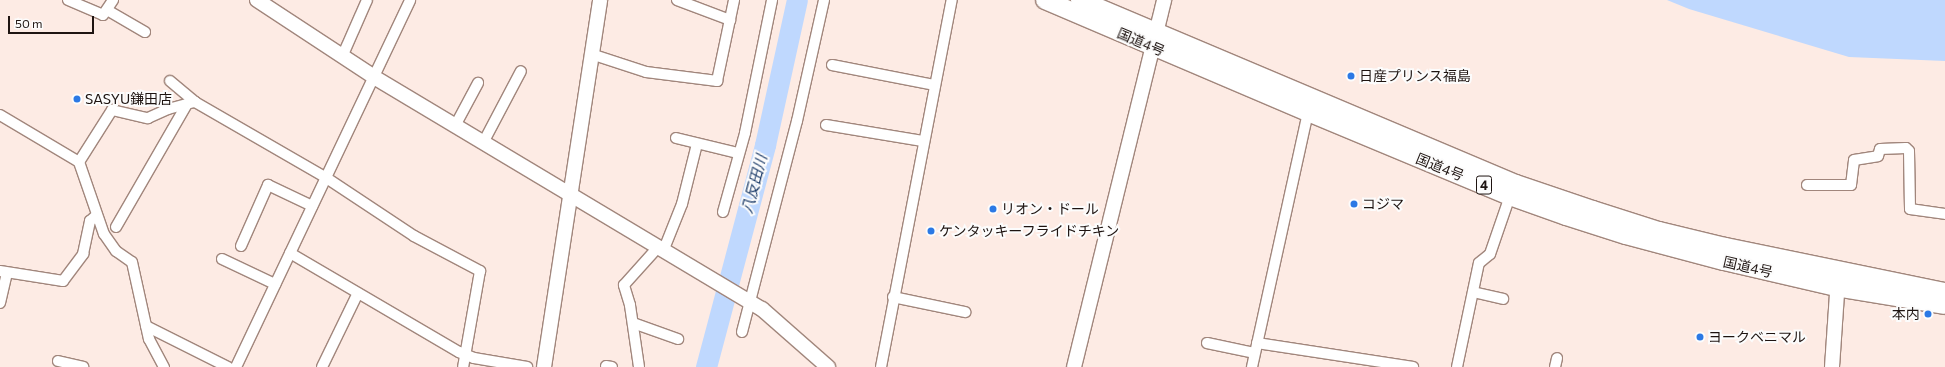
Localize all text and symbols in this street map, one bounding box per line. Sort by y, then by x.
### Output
scale bar [10,8,96,34]
text: 50 m [15,16,43,30]
street label: 国道4号 [1115,24,1167,60]
place label: 日産プリンス福島 [1359,68,1471,84]
marker: 日産プリンス福島 [1346,71,1356,81]
place label: SASYU鎌田店 [85,91,172,107]
marker: SASYU鎌田店 [72,94,82,104]
street label: 国道4号 [1413,150,1467,184]
water label: 八反田川 [738,153,770,215]
road number: 4 [1476,174,1492,196]
place label: コジマ [1362,196,1404,212]
marker: コジマ [1349,199,1359,209]
place label: リオン・ドール [1001,201,1099,217]
marker: リオン・ドール [988,204,998,214]
place label: ケンタッキーフライドチキン [939,223,1121,239]
marker: ケンタッキーフライドチキン [926,226,936,236]
street label: 国道4号 [1722,253,1774,281]
place label: 本内 [1892,306,1920,322]
marker: 本内 [1923,309,1933,319]
place label: ヨークベニマル [1708,329,1806,345]
marker: ヨークベニマル [1695,332,1705,342]

